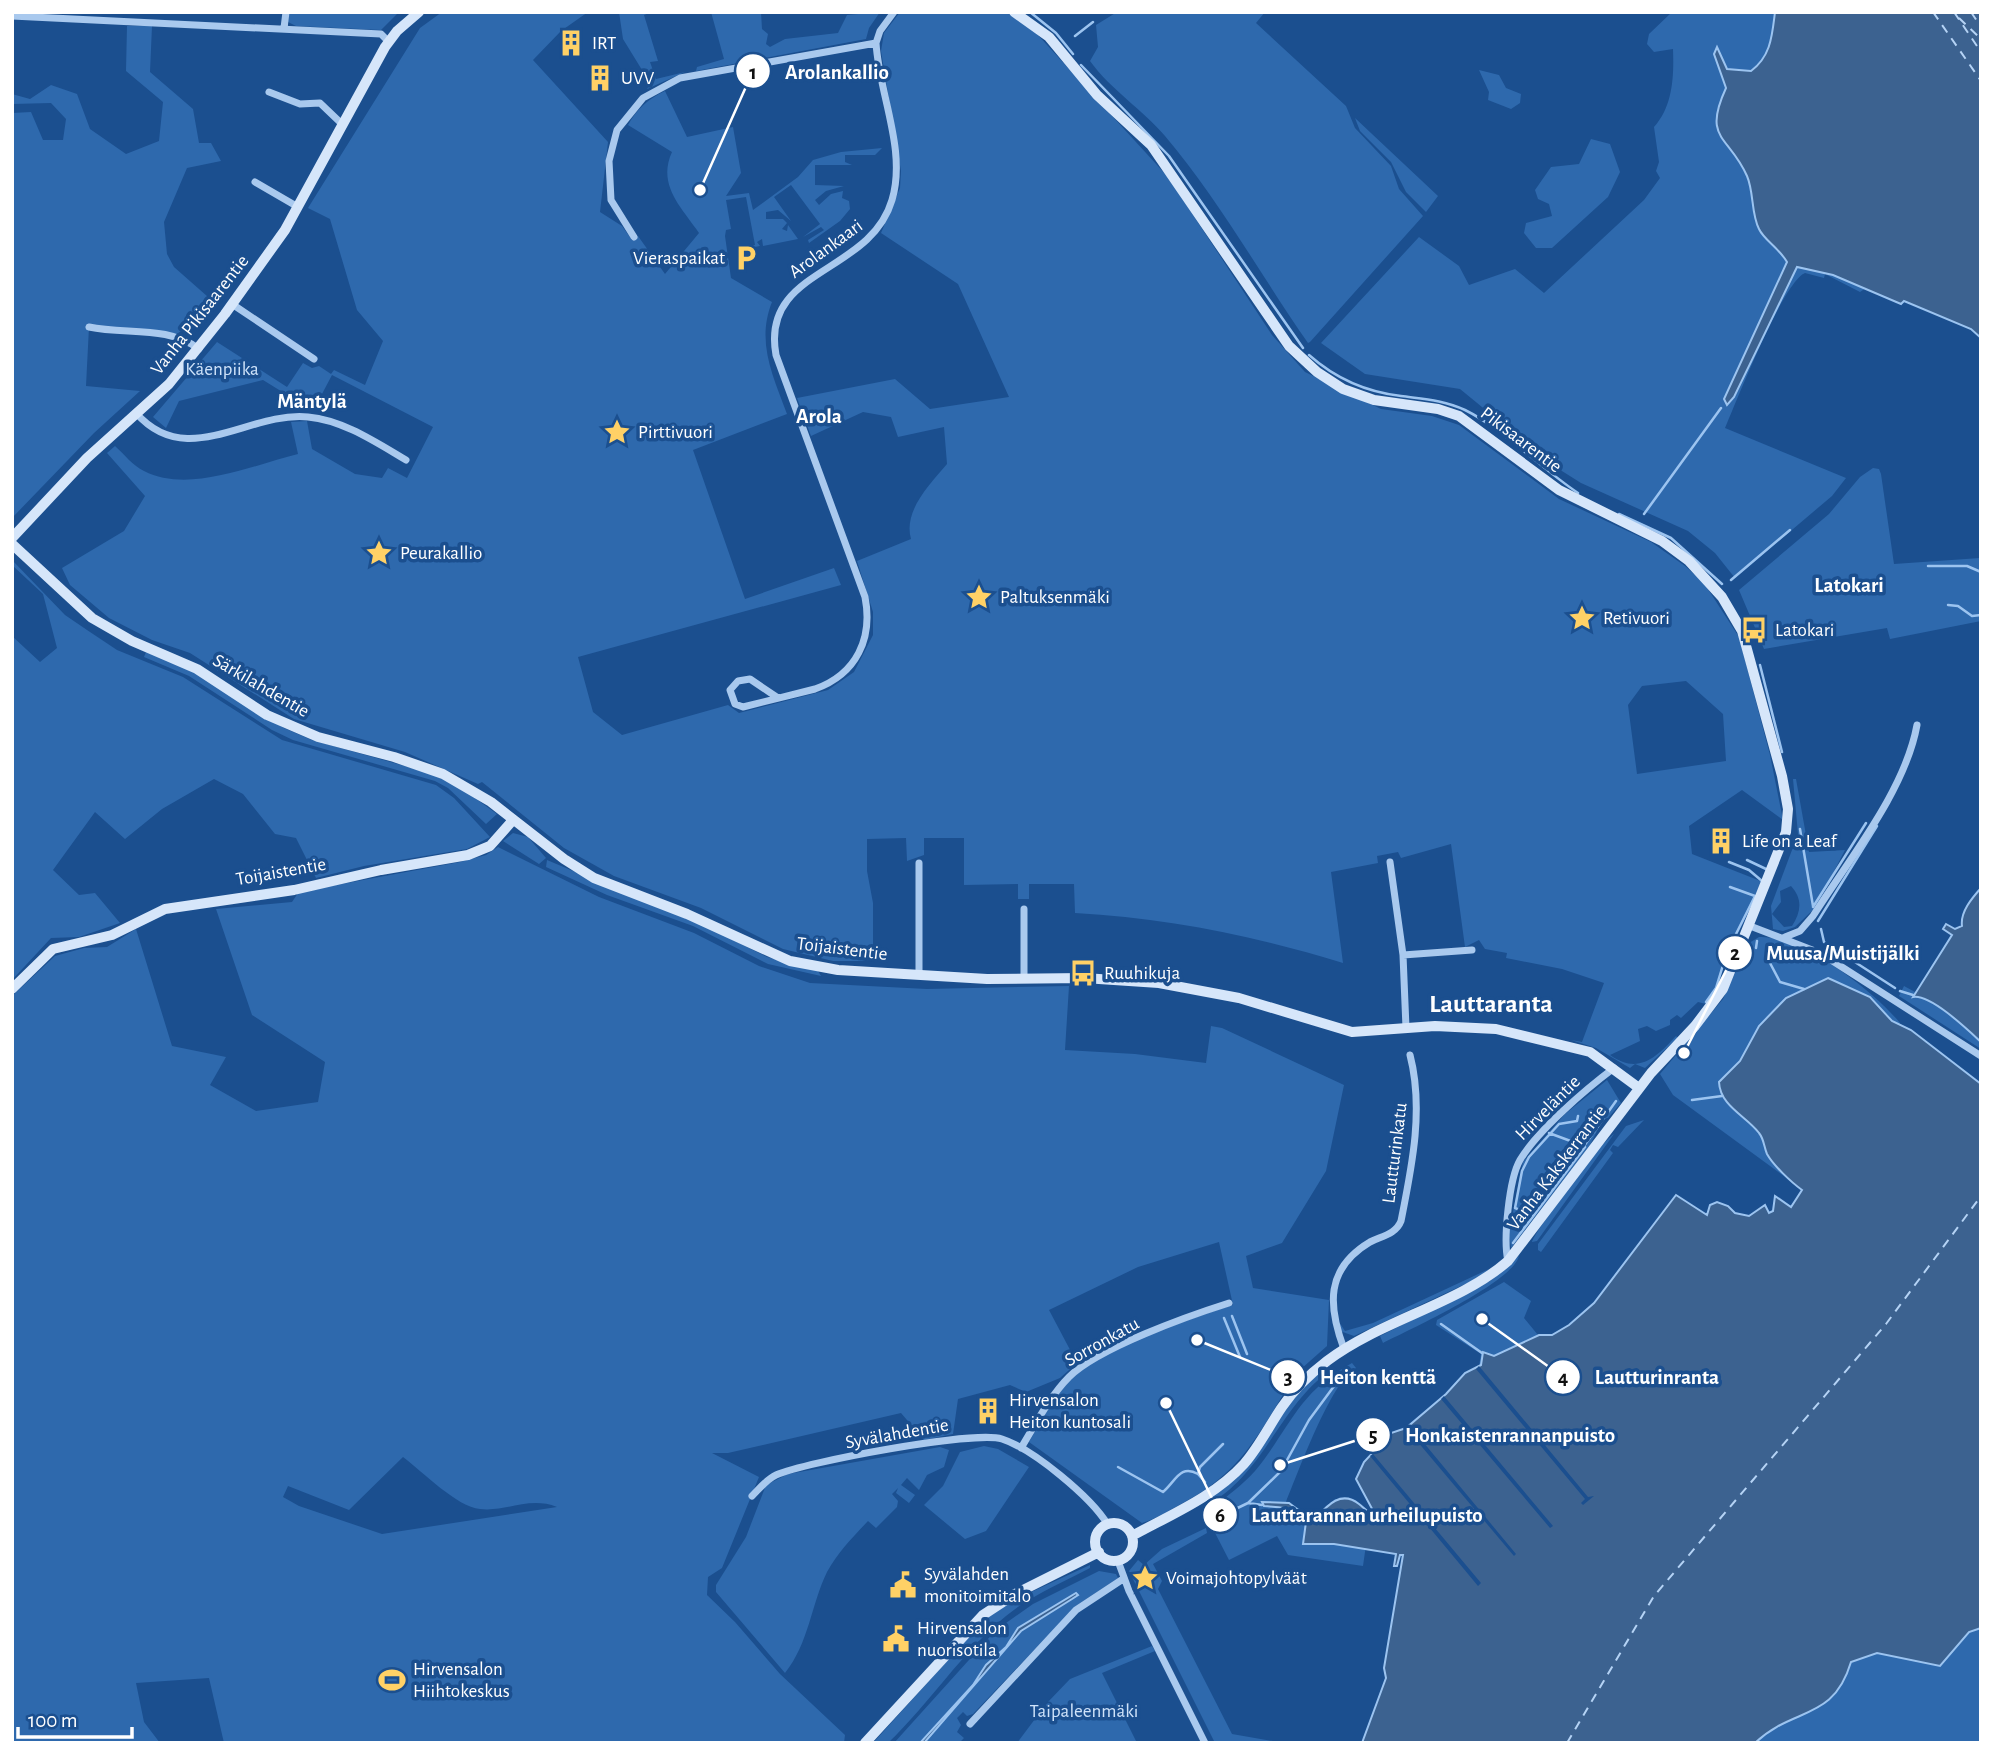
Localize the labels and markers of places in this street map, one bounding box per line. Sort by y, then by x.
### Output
building icon: IRT [556,28,586,58]
place label: IRT [592,34,616,53]
callout: Arolankallio [736,50,903,92]
building icon: UVV [585,63,615,93]
place label: UVV [621,69,655,88]
parking icon: Vieraspaikat [731,243,761,273]
place label: Vieraspaikat [633,249,725,268]
place icon: Pirttivuori [602,417,632,447]
place label: Pirttivuori [638,423,713,442]
place icon: Peurakallio [364,538,394,568]
place label: Peurakallio [400,544,482,563]
place icon: Paltuksenmäki [964,582,994,612]
place label: Paltuksenmäki [1000,588,1110,607]
place icon: Retivuori [1567,603,1597,633]
place label: Retivuori [1603,609,1670,628]
bus stop icon: Latokari [1739,615,1769,645]
place label: Latokari [1775,621,1834,640]
building icon: Life on a Leaf [1706,826,1736,856]
place label: Life on a Leaf [1742,832,1838,851]
callout: Muusa/Muistijälki [1717,932,1934,974]
bus stop icon: Ruuhikuja [1068,958,1098,988]
place label: Ruuhikuja [1104,964,1180,983]
callout: Heiton kenttä [1271,1356,1450,1398]
callout: Lautturinranta [1545,1356,1733,1398]
place label: Hirvensalon Heiton kuntosali [1009,1391,1131,1432]
building icon: Hirvensalon Heiton kuntosali [973,1396,1003,1426]
callout: Honkaistenrannanpuisto [1356,1414,1629,1456]
callout: Lauttarannan urheilupuisto [1202,1494,1497,1536]
place icon: Voimajohtopylväät [1130,1563,1160,1593]
place label: Syvälahden monitoimitalo [924,1565,1031,1606]
place label: Voimajohtopylväät [1166,1569,1307,1588]
public building icon: Syvälahden monitoimitalo [888,1570,918,1600]
place label: Hirvensalon nuorisotila [917,1619,1007,1660]
public building icon: Hirvensalon nuorisotila [881,1624,911,1654]
place label: Hirvensalon Hiihtokeskus [413,1660,510,1701]
sports icon: Hirvensalon Hiihtokeskus [377,1665,407,1695]

